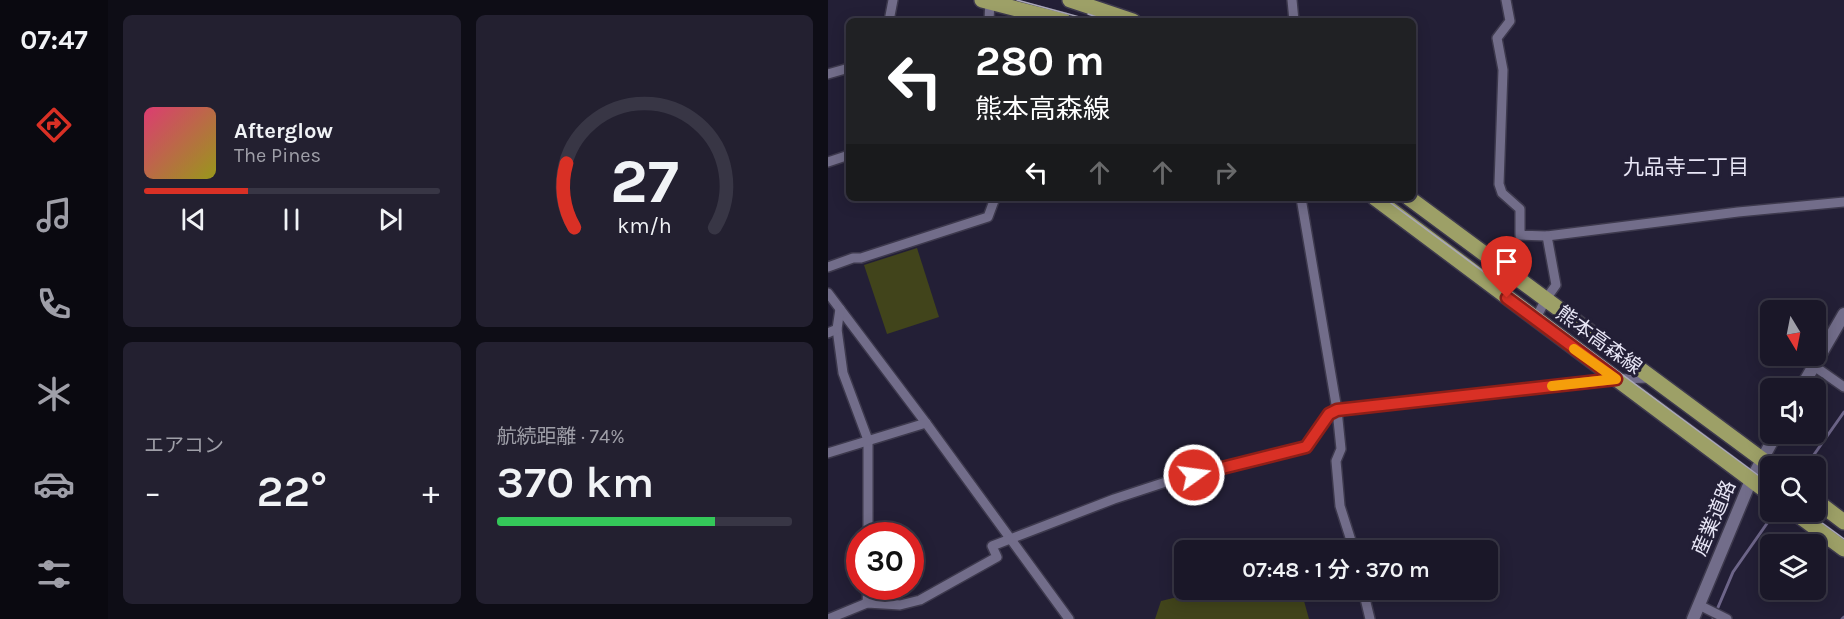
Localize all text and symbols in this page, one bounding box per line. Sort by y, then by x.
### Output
text: 07:47 [20,24,88,56]
text: 280 m [975,36,1105,86]
icon: left [876,42,954,120]
text: 熊本高森線 [975,93,1110,125]
icon: directions [33,104,75,146]
text: Afterglow [234,118,333,144]
text: The Pines [234,144,321,167]
text: 27 [610,145,679,218]
district label: 九品寺二丁目 [1623,155,1749,179]
icon: left [1020,156,1053,189]
icon: ahead [1083,156,1116,189]
icon: ahead [1146,156,1179,189]
icon: right [1209,156,1242,189]
icon: music [33,194,75,236]
icon: previous [177,203,210,236]
icon: pause [275,203,308,236]
icon: next [374,203,407,236]
text: km/h [617,214,671,239]
pin [1481,236,1532,298]
icon: arrive [1490,245,1523,278]
icon: phone [33,283,75,325]
north arrow [1760,300,1826,366]
map controls [1760,300,1826,600]
street label: 熊本高森線 [1552,301,1646,379]
icon: climate [33,373,75,415]
button: sound [1760,378,1826,444]
text: 航続距離 · 74% [497,425,625,448]
text: エアコン [144,434,224,457]
position arrow [1162,443,1226,507]
text: 370 km [497,456,654,508]
button: search [1760,456,1826,522]
icon: car [33,463,75,505]
text: 22° [256,465,327,517]
text: − [144,473,161,511]
text: + [422,473,439,511]
street label: 産業道路 [1688,477,1740,559]
speed limit sign: 30 [846,522,924,600]
button: layers [1760,534,1826,600]
icon: filters [33,553,75,595]
text: 07:48 · 1 分 · 370 m [1242,557,1430,583]

